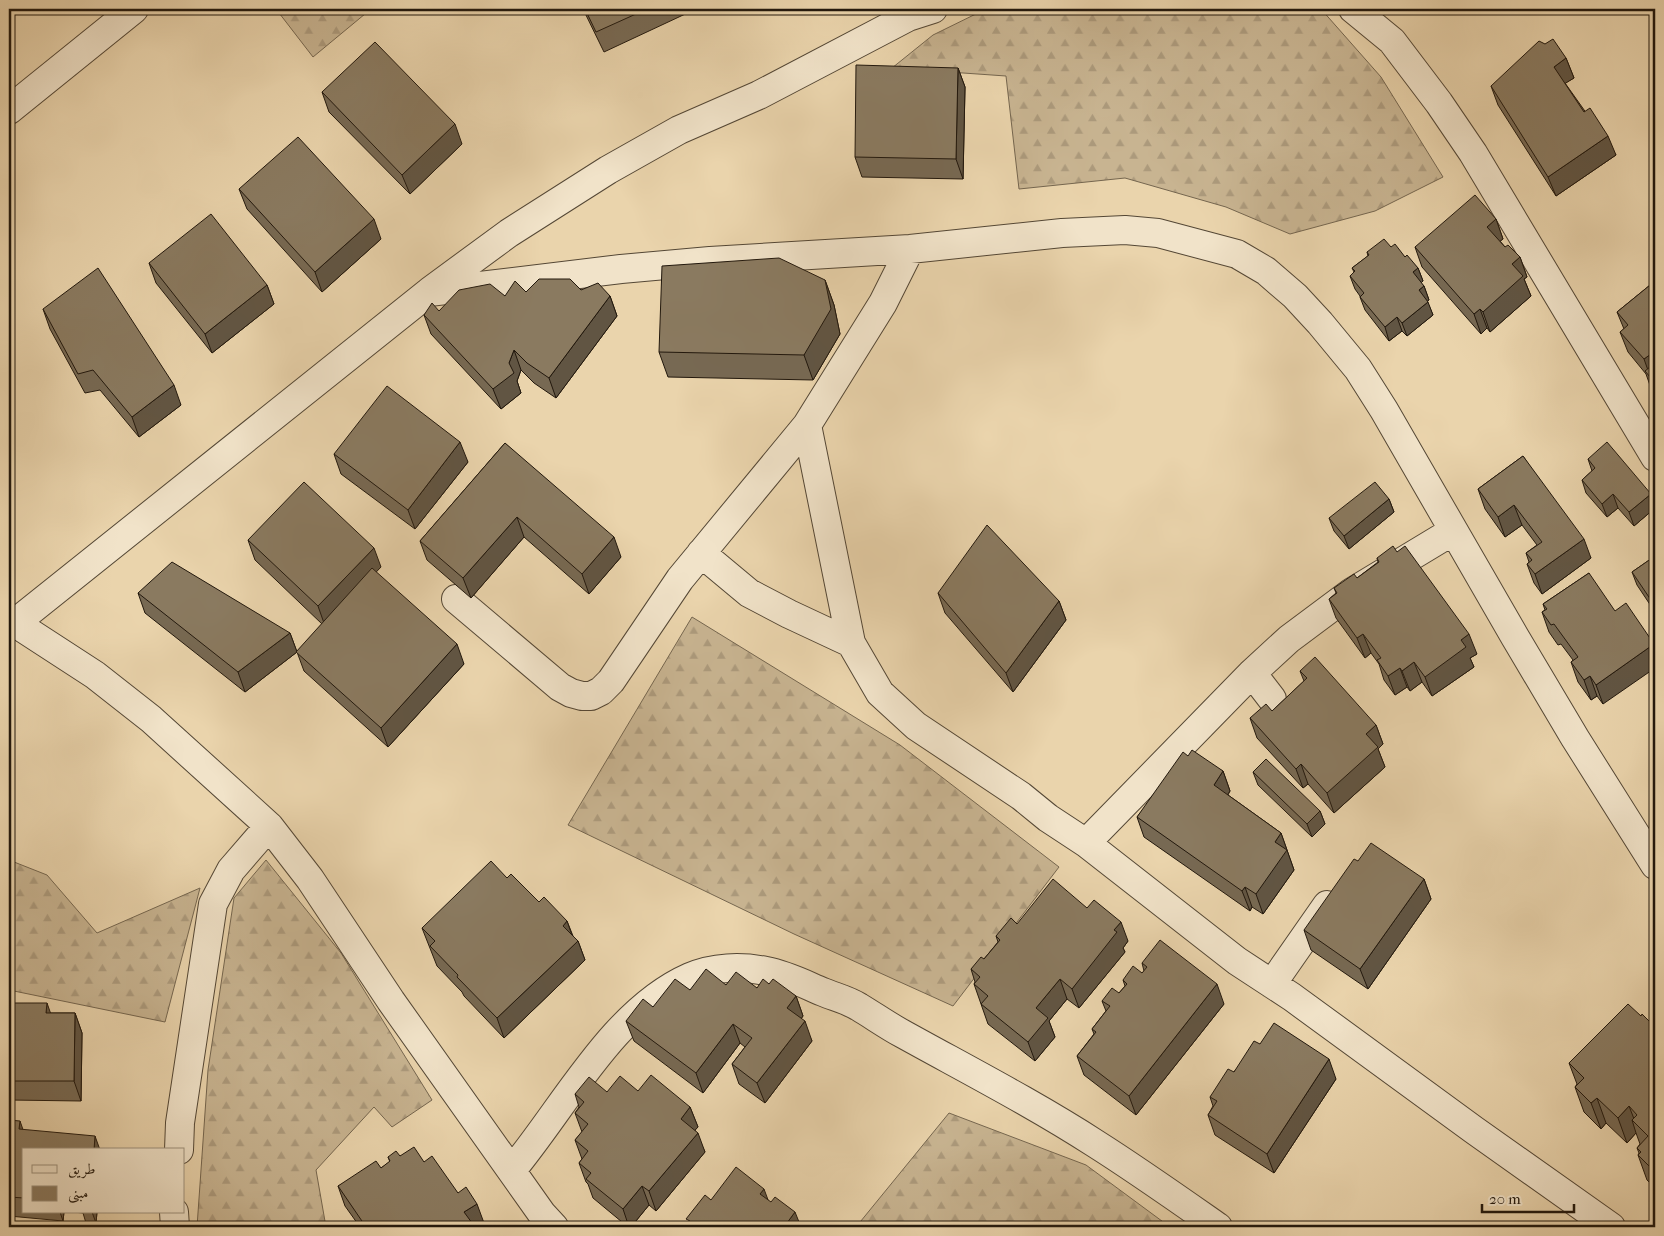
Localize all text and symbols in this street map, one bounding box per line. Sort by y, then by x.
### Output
legend [22,1148,185,1214]
text: طريق [68,1160,95,1179]
scale bar [1482,1181,1574,1213]
text: مبنى [68,1184,88,1204]
text: 20 m [1489,1190,1521,1208]

